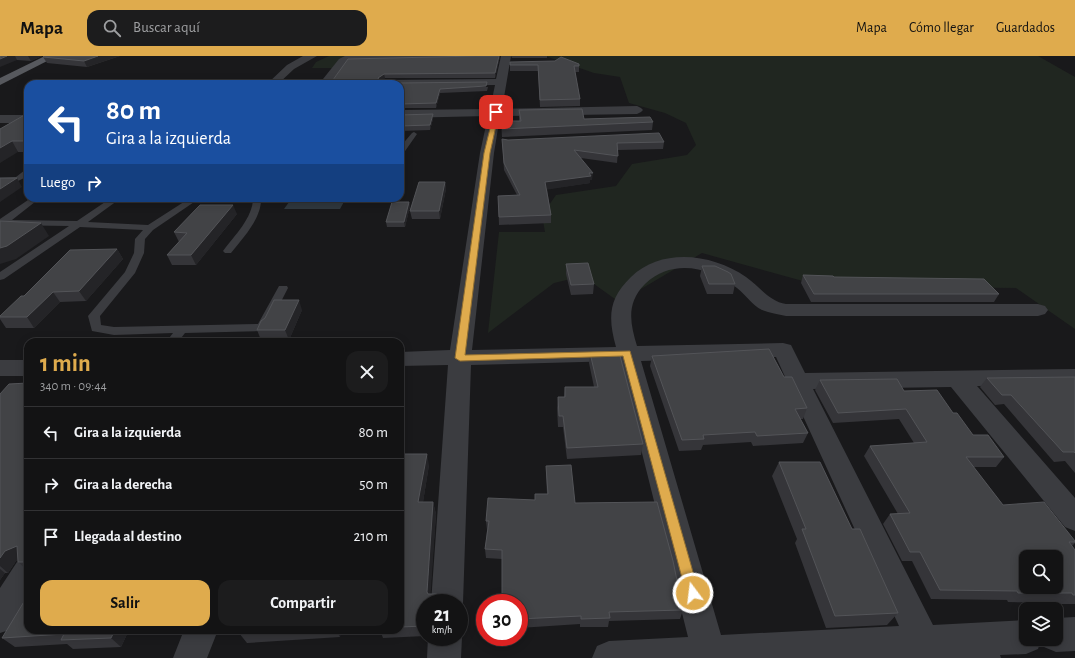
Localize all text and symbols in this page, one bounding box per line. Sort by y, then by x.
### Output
search box [87,10,367,46]
icon: search [101,17,123,39]
text: Mapa [20,19,63,38]
text: Buscar aquí [133,20,200,35]
text: Mapa [856,21,887,35]
text: Cómo llegar [909,21,974,35]
text: Guardados [996,21,1055,35]
pin [479,95,513,129]
icon: left [40,96,92,148]
text: 80 m [106,97,161,125]
icon: arrive [485,101,507,123]
text: Gira a la izquierda [106,130,231,148]
icon: right [83,172,105,194]
text: Luego [40,175,75,190]
button: close [346,351,388,393]
text: 1 min [40,352,91,376]
text: 340 m · 09:44 [40,380,107,393]
icon: left [40,422,62,444]
text: Gira a la izquierda [74,425,181,440]
text: 80 m [358,425,388,440]
icon: right [40,474,62,496]
text: Gira a la derecha [74,477,173,492]
text: 50 m [359,477,388,492]
icon: arrive [40,526,62,548]
text: Llegada al destino [74,529,182,544]
text: 210 m [354,529,388,544]
map controls [1019,550,1063,646]
button: search [1019,550,1063,594]
position arrow [672,572,714,614]
button: Salir [40,580,210,626]
button: Compartir [218,580,388,626]
speed limit sign: 30 [476,594,528,646]
button: layers [1019,602,1063,646]
text: 21 [434,605,450,625]
text: km/h [432,625,452,635]

